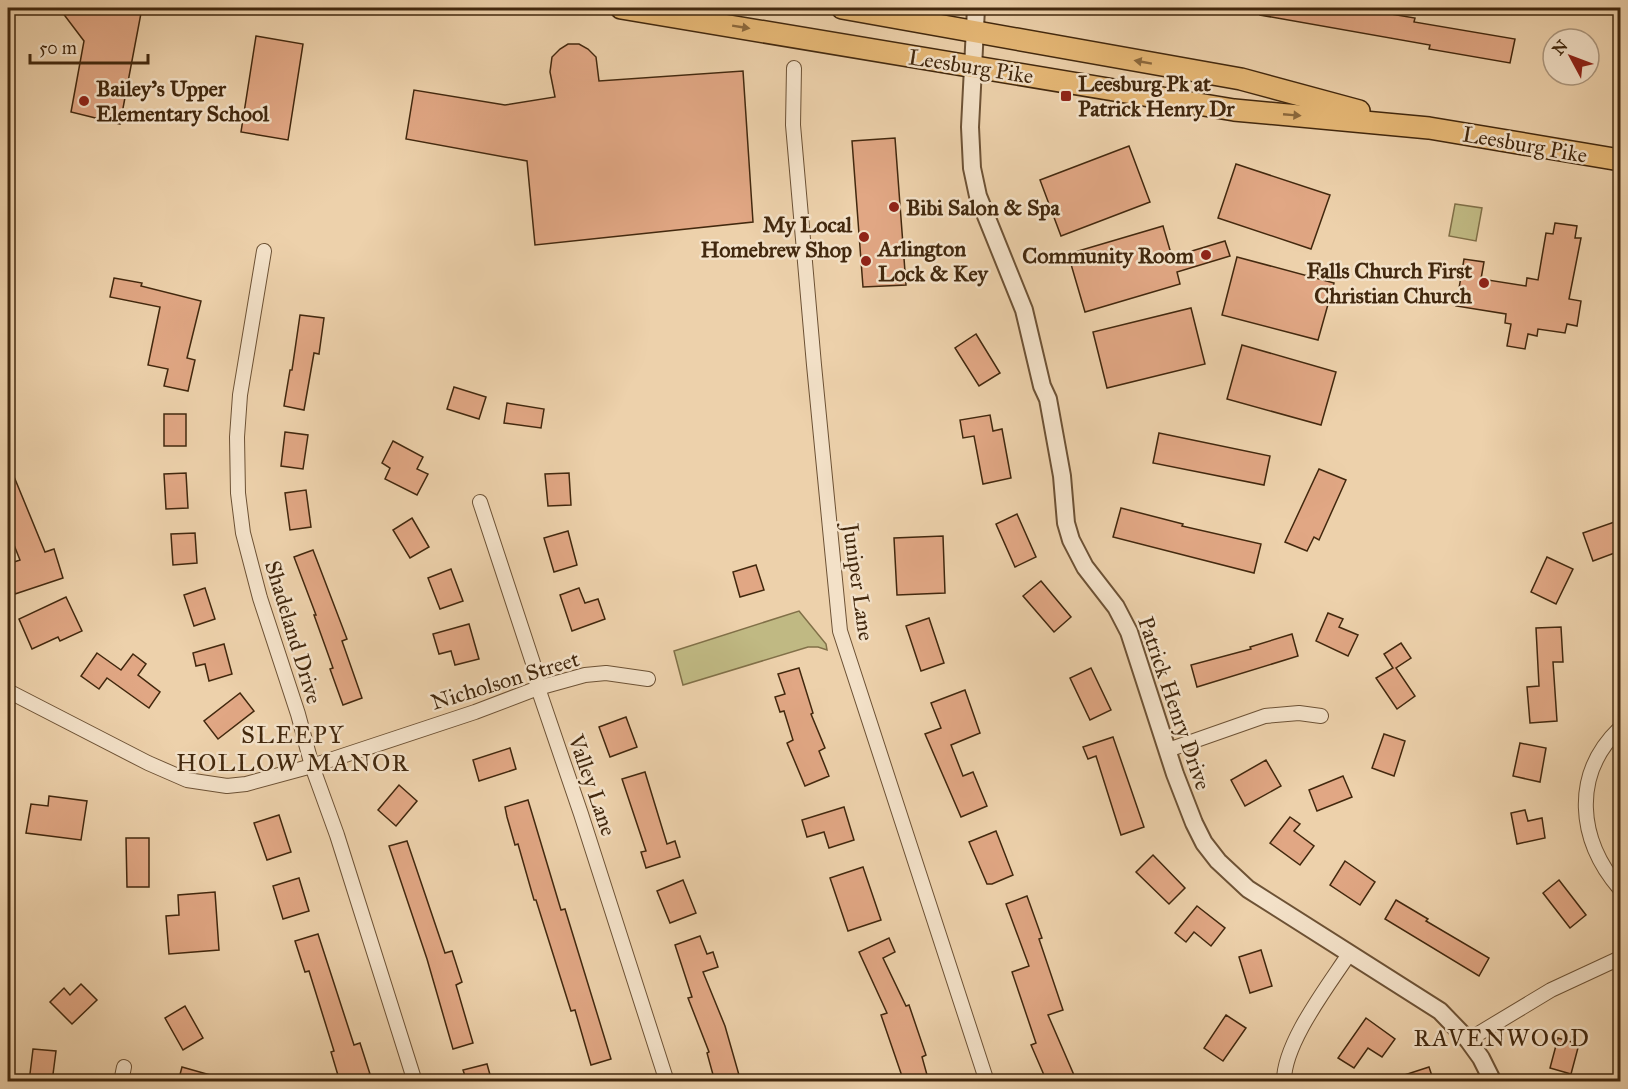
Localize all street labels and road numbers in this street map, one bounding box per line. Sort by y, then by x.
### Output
street label: Leesburg Pike [907,43,1035,90]
street label: Leesburg Pike [1461,120,1589,169]
street label: Juniper Lane [837,520,880,642]
street label: Shadeland Drive [259,557,328,707]
street label: Patrick Henry Drive [1132,613,1217,793]
street label: Nicholson Street [428,645,583,716]
street label: Valley Lane [562,730,622,839]

